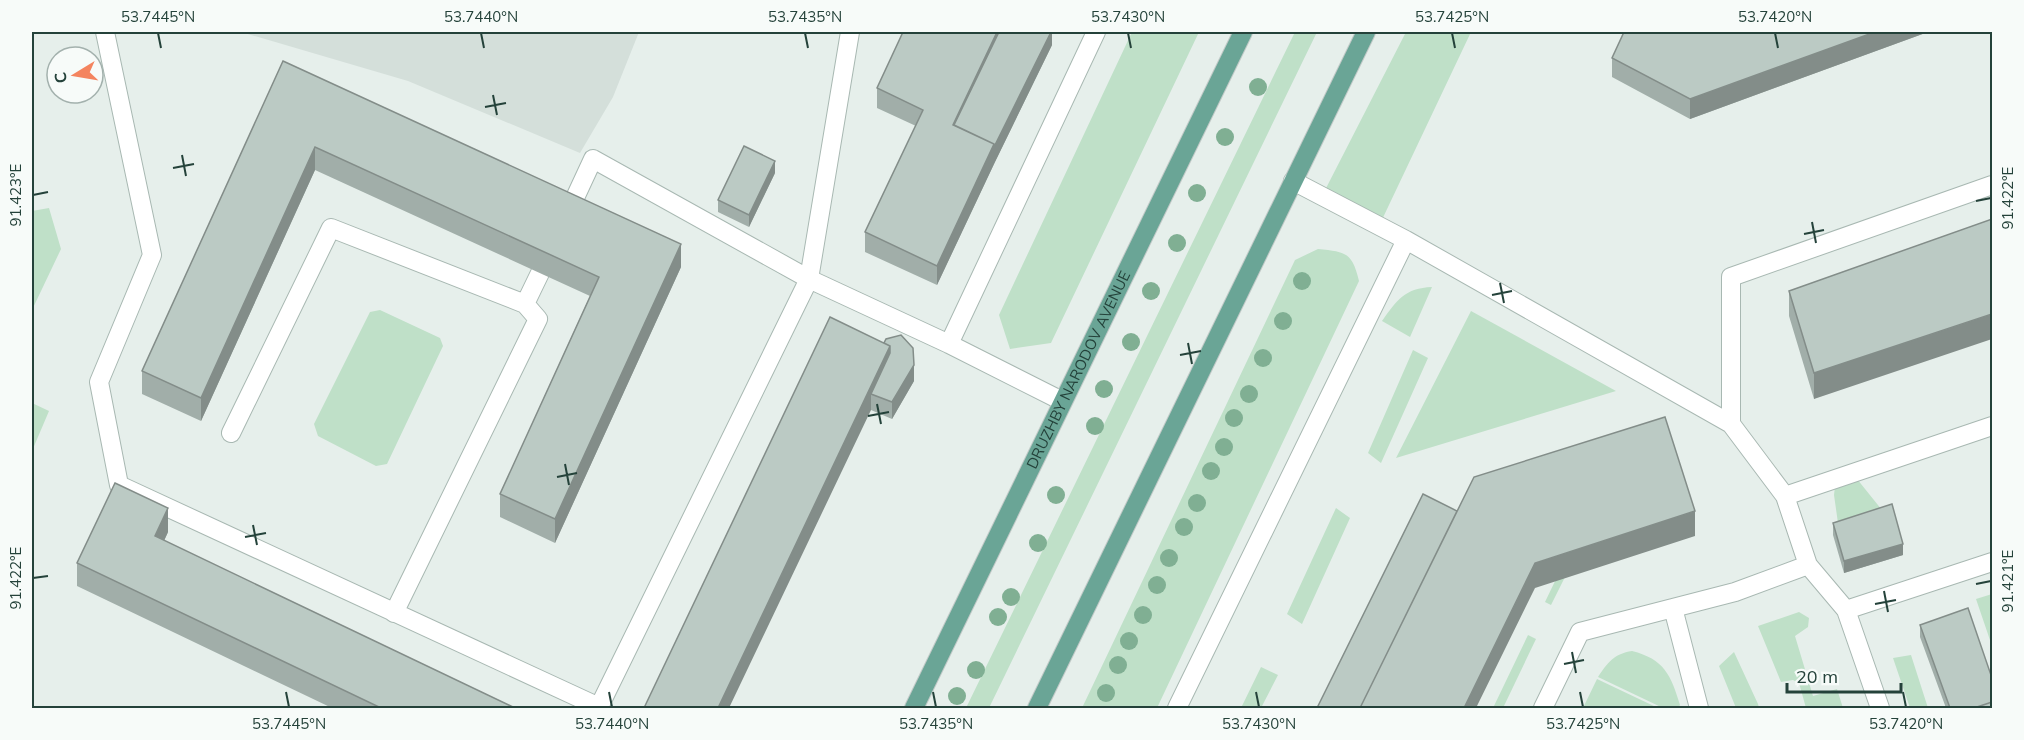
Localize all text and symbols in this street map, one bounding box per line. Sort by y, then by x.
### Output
text: 53.7445°N [121,7,195,26]
text: 53.7440°N [444,7,518,26]
text: 53.7435°N [768,7,842,26]
text: 53.7430°N [1091,7,1165,26]
text: 53.7425°N [1415,7,1489,26]
text: 53.7420°N [1738,7,1812,26]
north arrow [45,45,105,105]
text: С [49,71,71,85]
text: 91.423°E [6,163,25,226]
text: 91.422°E [1998,166,2017,229]
street label: DRUZHBY NARODOV AVENUE [1022,268,1134,472]
text: 91.422°E [6,546,25,609]
text: 91.421°E [1998,549,2017,612]
scale bar [1787,656,1901,694]
text: 20 m [1796,665,1838,688]
text: 53.7445°N [252,714,326,733]
text: 53.7440°N [575,714,649,733]
text: 53.7435°N [899,714,973,733]
text: 53.7430°N [1222,714,1296,733]
text: 53.7425°N [1546,714,1620,733]
text: 53.7420°N [1869,714,1943,733]

